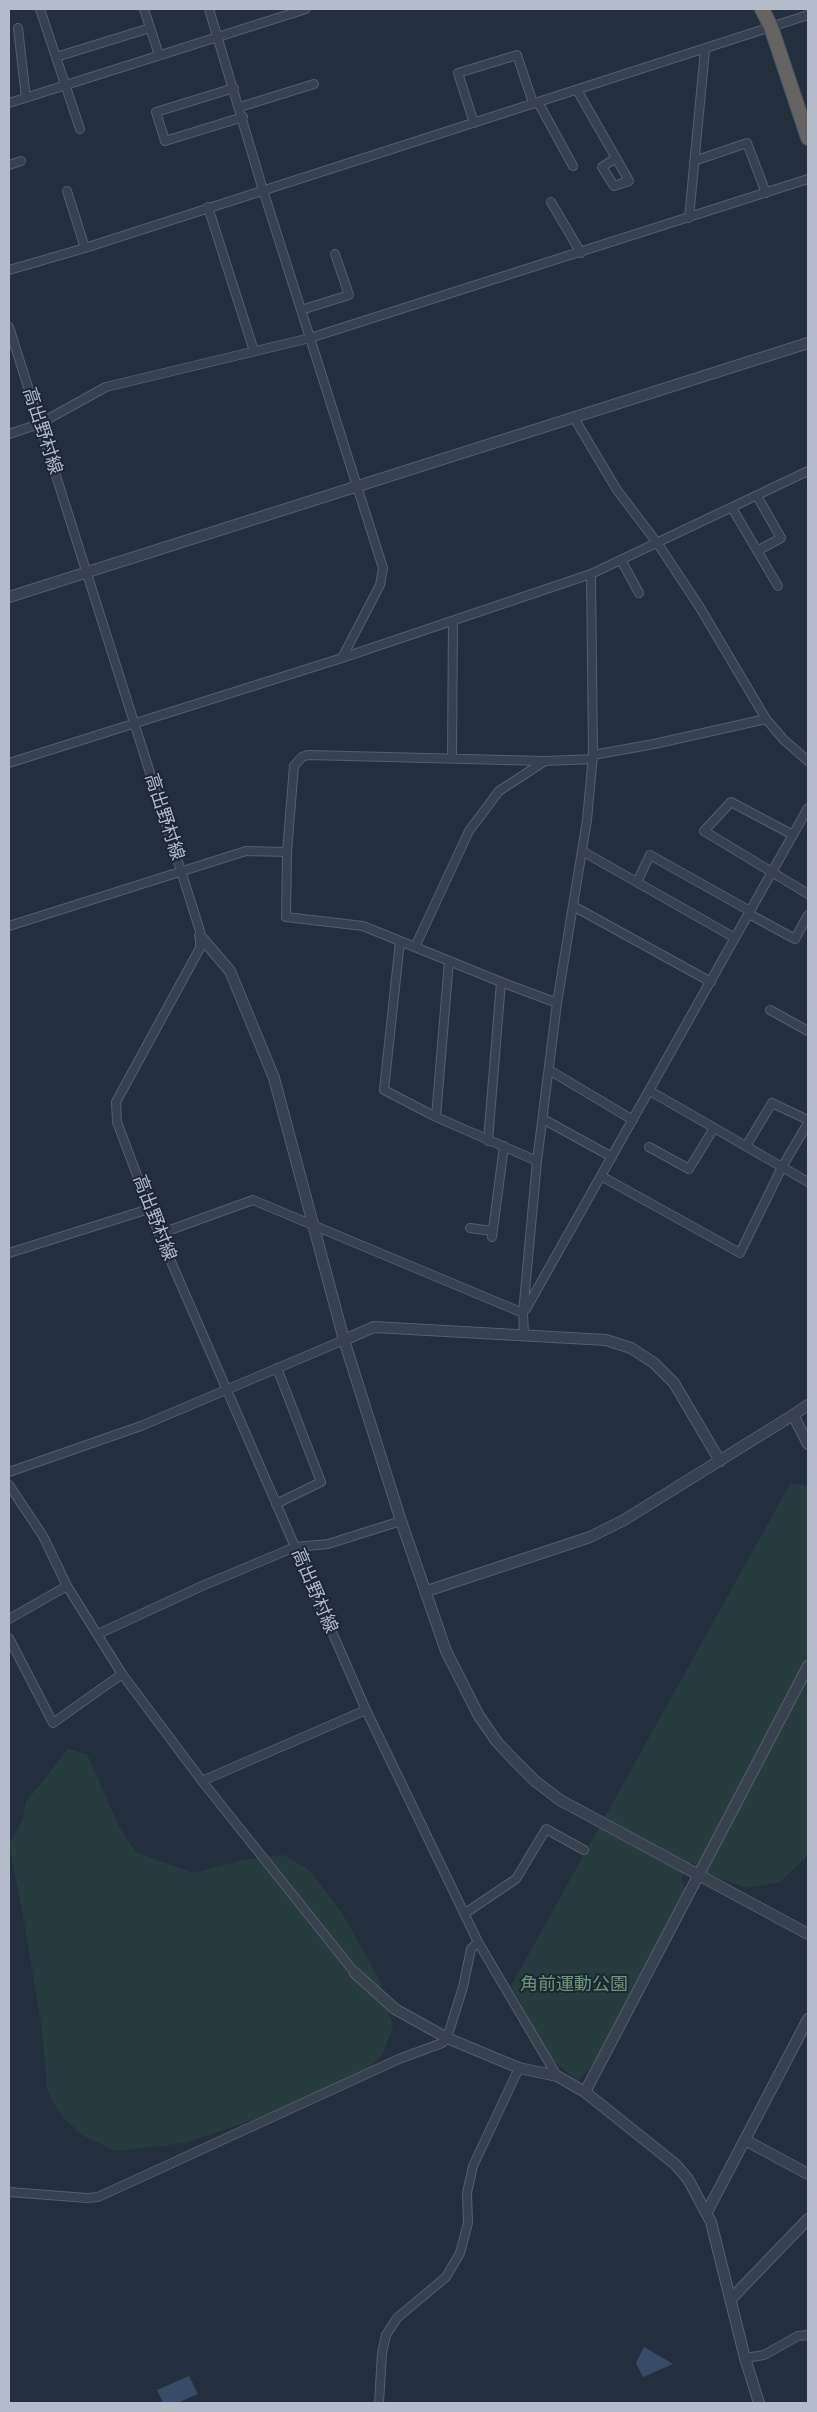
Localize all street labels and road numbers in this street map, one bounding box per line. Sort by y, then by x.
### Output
street label: 高出野村線 [18,385,66,477]
street label: 高出野村線 [140,771,188,863]
street label: 高出野村線 [128,1172,180,1264]
street label: 高出野村線 [286,1545,342,1637]

